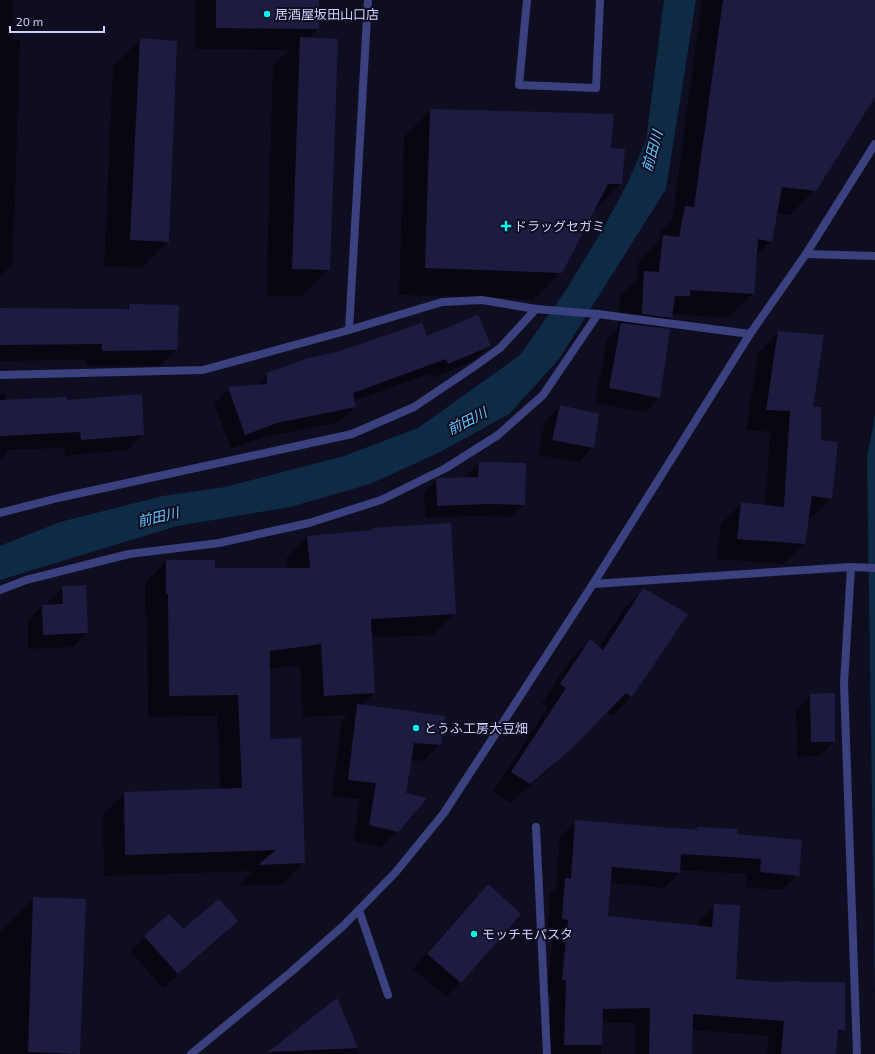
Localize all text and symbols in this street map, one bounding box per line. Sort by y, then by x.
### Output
place label: 居酒屋坂田山口店 [275,6,379,22]
scale bar [10,8,104,34]
marker: 居酒屋坂田山口店 [262,9,272,19]
text: 20 m [16,14,43,28]
water label: 前田川 [638,126,666,173]
place label: ドラッグセガミ [514,218,605,234]
marker: ドラッグセガミ [501,221,511,231]
water label: 前田川 [444,403,491,438]
water label: 前田川 [136,503,182,530]
place label: とうふ工房大豆畑 [424,720,528,736]
marker: とうふ工房大豆畑 [411,723,421,733]
place label: モッチモパスタ [482,926,573,942]
marker: モッチモパスタ [469,929,479,939]

